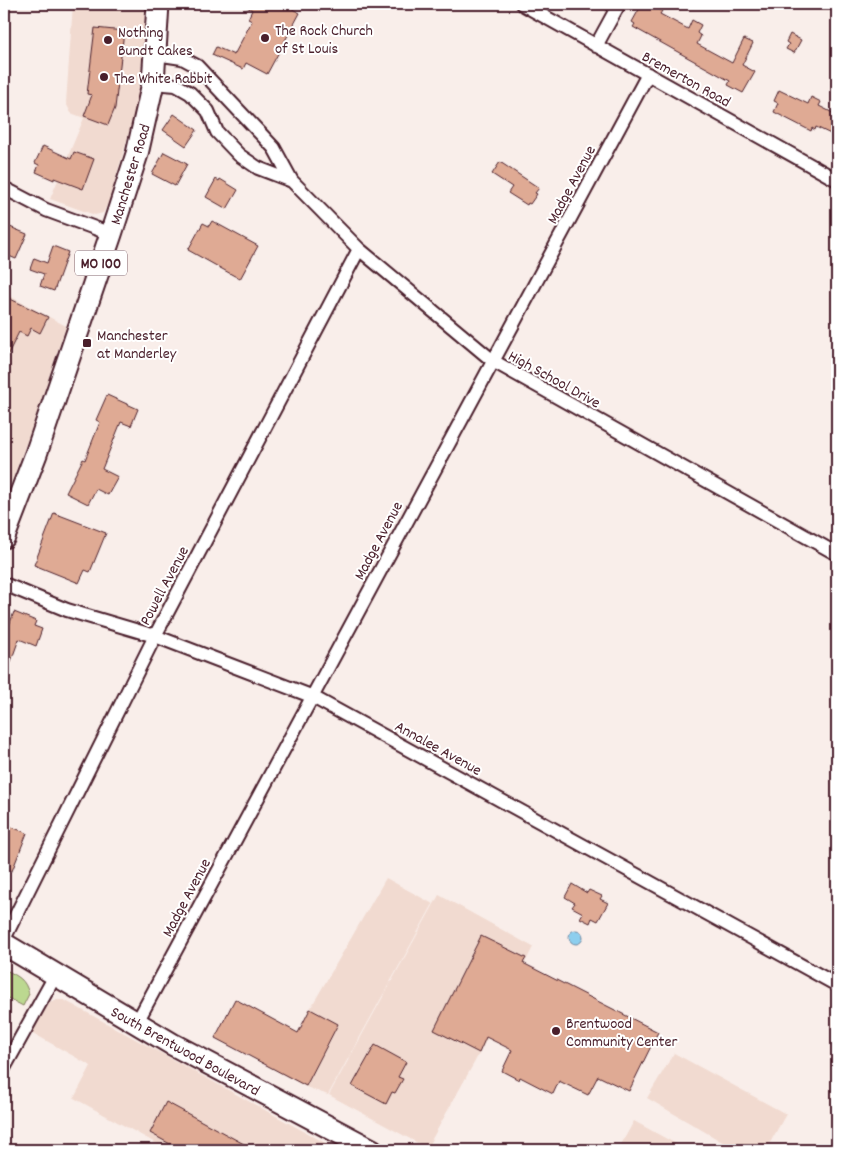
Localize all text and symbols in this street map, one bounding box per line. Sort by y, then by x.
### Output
place label: The Rock Church of St Louis [275,20,373,61]
place label: Nothing Bundt Cakes [118,22,193,63]
marker: The Rock Church of St Louis [259,32,271,44]
marker: Nothing Bundt Cakes [102,34,114,46]
street label: Bremerton Road [637,46,734,114]
place label: The White Rabbit [114,68,213,91]
marker: The White Rabbit [98,71,110,83]
street label: Manchester Road [105,122,158,228]
street label: Madge Avenue [542,142,603,228]
road number: MO 100 [75,250,127,276]
place label: Manchester at Manderley [97,325,177,366]
marker: Manchester at Manderley [81,337,93,349]
street label: High School Drive [503,345,604,415]
street label: Madge Avenue [349,498,410,584]
street label: Powell Avenue [135,542,196,630]
street label: Annalee Avenue [390,716,486,783]
street label: Madge Avenue [157,855,218,941]
street label: South Brentwood Boulevard [106,1001,264,1103]
place label: Brentwood Community Center [566,1013,678,1054]
marker: Brentwood Community Center [550,1025,562,1037]

